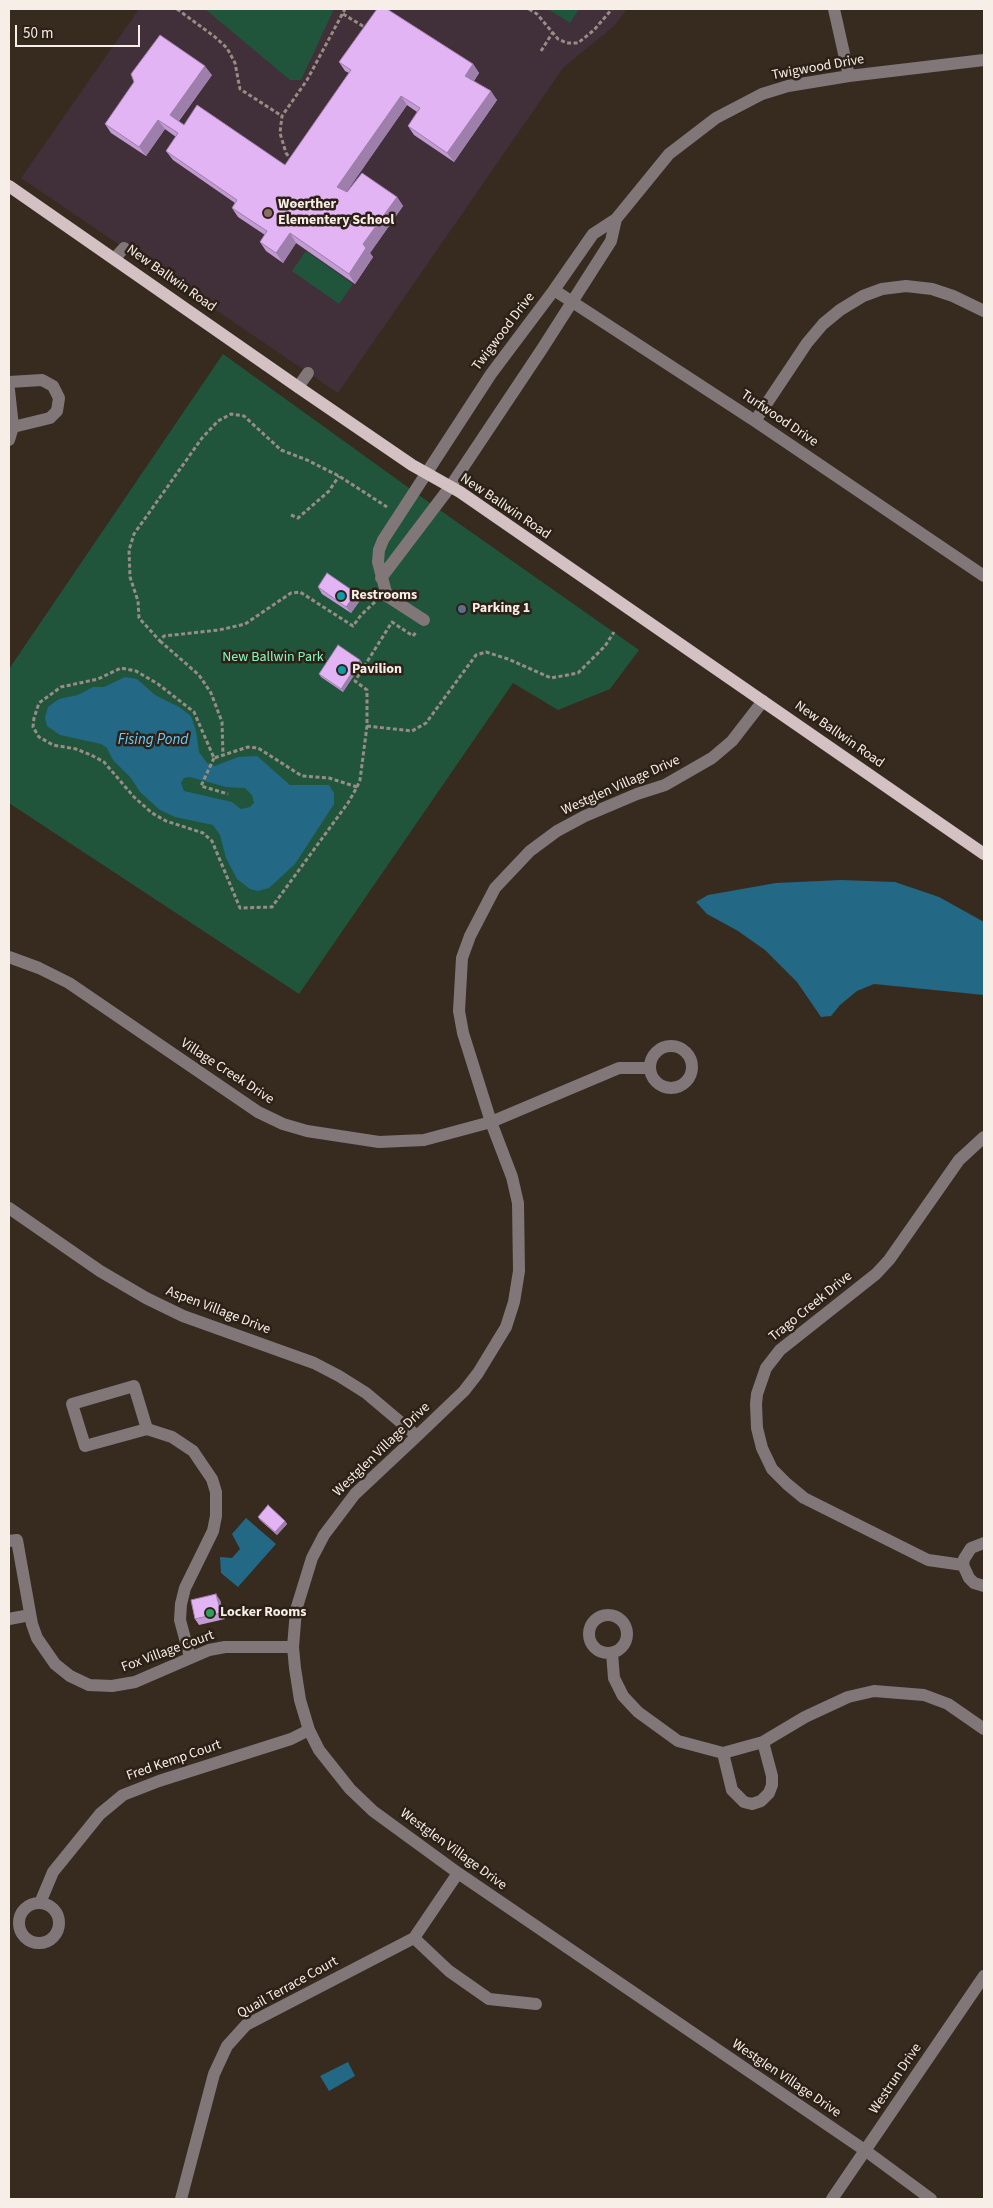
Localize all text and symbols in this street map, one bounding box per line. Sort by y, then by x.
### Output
scale bar [18,15,142,47]
text: 50 m [23,23,53,44]
street label: Twigwood Drive [770,52,866,84]
place label: Woerther Elementery School [278,197,394,230]
marker: Woerther Elementery School [262,207,274,219]
street label: New Ballwin Road [123,242,219,316]
street label: Twigwood Drive [469,290,539,374]
street label: Turfwood Drive [737,387,821,451]
street label: New Ballwin Road [457,471,553,543]
place label: Restrooms [351,588,417,604]
marker: Restrooms [335,590,347,602]
place label: Parking 1 [472,601,530,617]
marker: Parking 1 [456,603,468,615]
park label: New Ballwin Park [222,650,324,666]
place label: Pavilion [352,662,402,678]
marker: Pavilion [336,664,348,676]
street label: New Ballwin Road [791,698,887,772]
water label: Fising Pond [118,732,188,750]
street label: Westglen Village Drive [559,752,683,820]
street label: Village Creek Drive [177,1036,277,1108]
street label: Trago Creek Drive [766,1268,856,1346]
street label: Aspen Village Drive [163,1283,273,1339]
street label: Westglen Village Drive [330,1400,434,1500]
place label: Locker Rooms [220,1605,306,1621]
marker: Locker Rooms [204,1607,216,1619]
street label: Fox Village Court [119,1627,217,1677]
street label: Fred Kemp Court [125,1737,223,1785]
street label: Westglen Village Drive [396,1806,510,1894]
street label: Quail Terrace Court [235,1953,341,2023]
street label: Westglen Village Drive [728,2036,844,2122]
street label: Westrun Drive [866,2041,926,2117]

